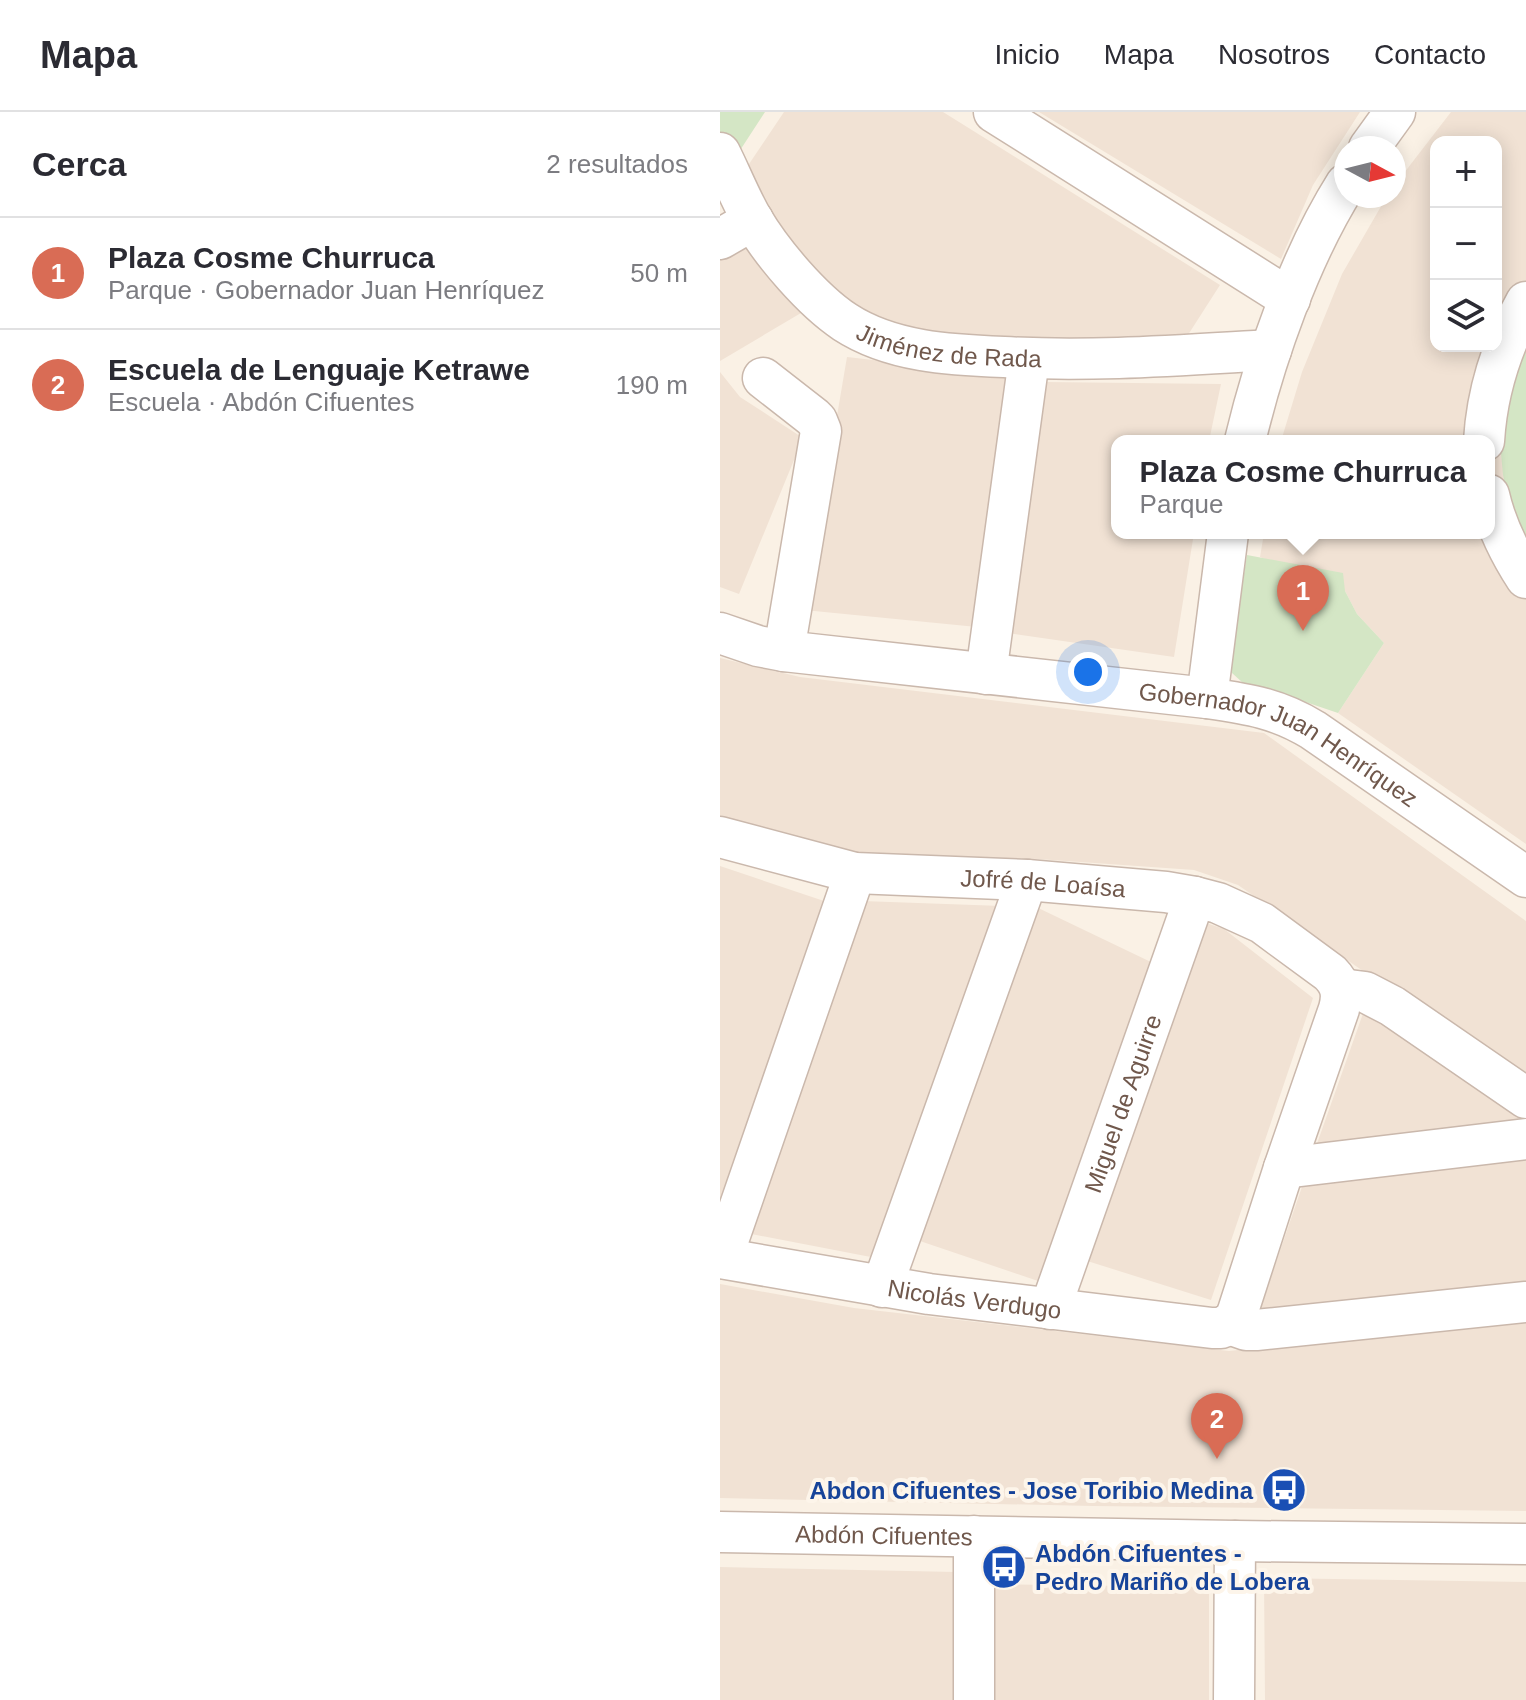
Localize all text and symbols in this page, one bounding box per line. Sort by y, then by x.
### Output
text: Mapa [40,34,137,76]
text: Inicio [994,39,1060,70]
text: Mapa [1104,39,1174,70]
text: Nosotros [1218,39,1330,70]
text: Contacto [1374,39,1486,70]
north arrow [1334,136,1406,208]
map controls [1430,136,1502,352]
button: + [1430,136,1502,208]
text: Cerca [32,145,127,183]
text: 2 resultados [546,149,688,179]
button: − [1430,208,1502,280]
text: Plaza Cosme Churruca [108,241,435,274]
text: 1 [51,258,65,288]
text: 50 m [630,258,688,288]
text: Parque · Gobernador Juan Henríquez [108,275,545,305]
button: layers [1430,280,1502,352]
street label: Jiménez de Rada [853,318,1043,372]
text: Escuela de Lenguaje Ketrawe [108,353,530,386]
text: 2 [51,370,65,400]
text: 190 m [616,370,688,400]
text: Escuela · Abdón Cifuentes [108,387,414,417]
popup [1111,435,1495,539]
text: Plaza Cosme Churruca [1140,455,1466,488]
text: Parque [1140,489,1223,519]
pin: 1 [1277,565,1329,631]
your location [1068,652,1108,692]
street label: Gobernador Juan Henríquez [1137,677,1423,812]
street label: Jofré de Loaísa [960,864,1127,902]
street label: Miguel de Aguirre [1079,1011,1166,1196]
street label: Nicolás Verdugo [886,1274,1063,1323]
pin: 2 [1191,1393,1243,1459]
bus stop icon: Abdon Cifuentes - Jose Toribio Medina [1260,1466,1308,1514]
place label: Abdon Cifuentes - Jose Toribio Medina [809,1477,1254,1504]
street label: Abdón Cifuentes [795,1520,973,1550]
place label: Abdón Cifuentes - Pedro Mariño de Lobera [1035,1540,1310,1595]
bus stop icon: Abdón Cifuentes - Pedro Mariño de Lobera [980,1543,1028,1591]

